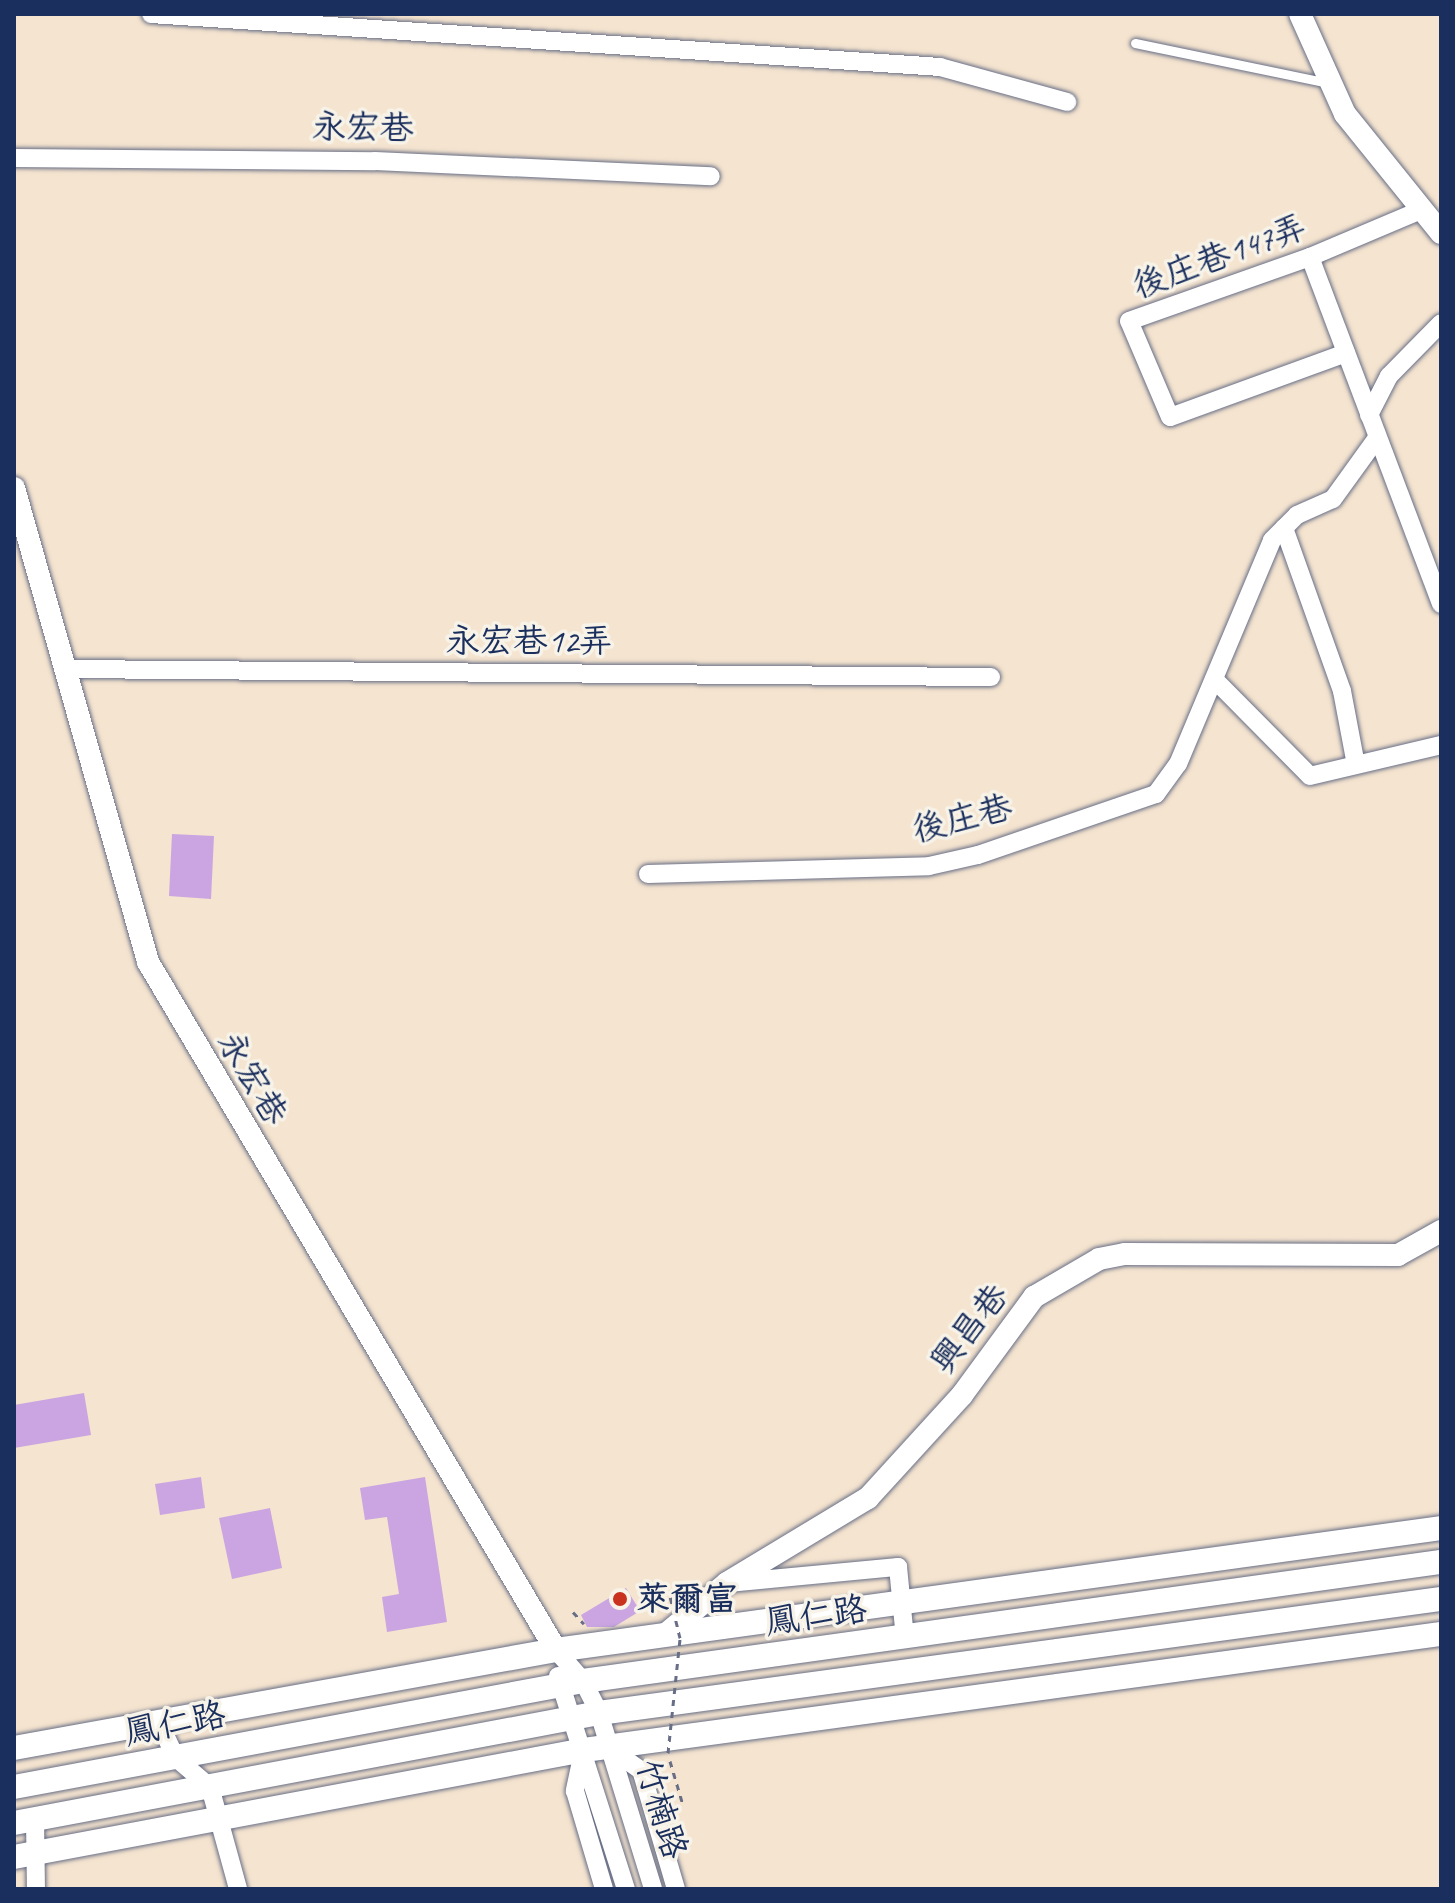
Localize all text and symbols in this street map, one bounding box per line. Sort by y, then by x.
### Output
street label: 永宏巷 [312,106,414,148]
street label: 後庄巷147弄 [1127,206,1311,306]
street label: 永宏巷12弄 [446,621,612,661]
street label: 後庄巷 [908,786,1016,850]
street label: 永宏巷 [209,1024,297,1132]
street label: 興昌巷 [922,1275,1016,1381]
place label: 萊爾富 [636,1579,738,1619]
street label: 鳳仁路 [763,1588,869,1642]
marker: 萊爾富 [611,1590,629,1608]
street label: 鳳仁路 [121,1693,229,1753]
street label: 竹楠路 [628,1754,696,1864]

